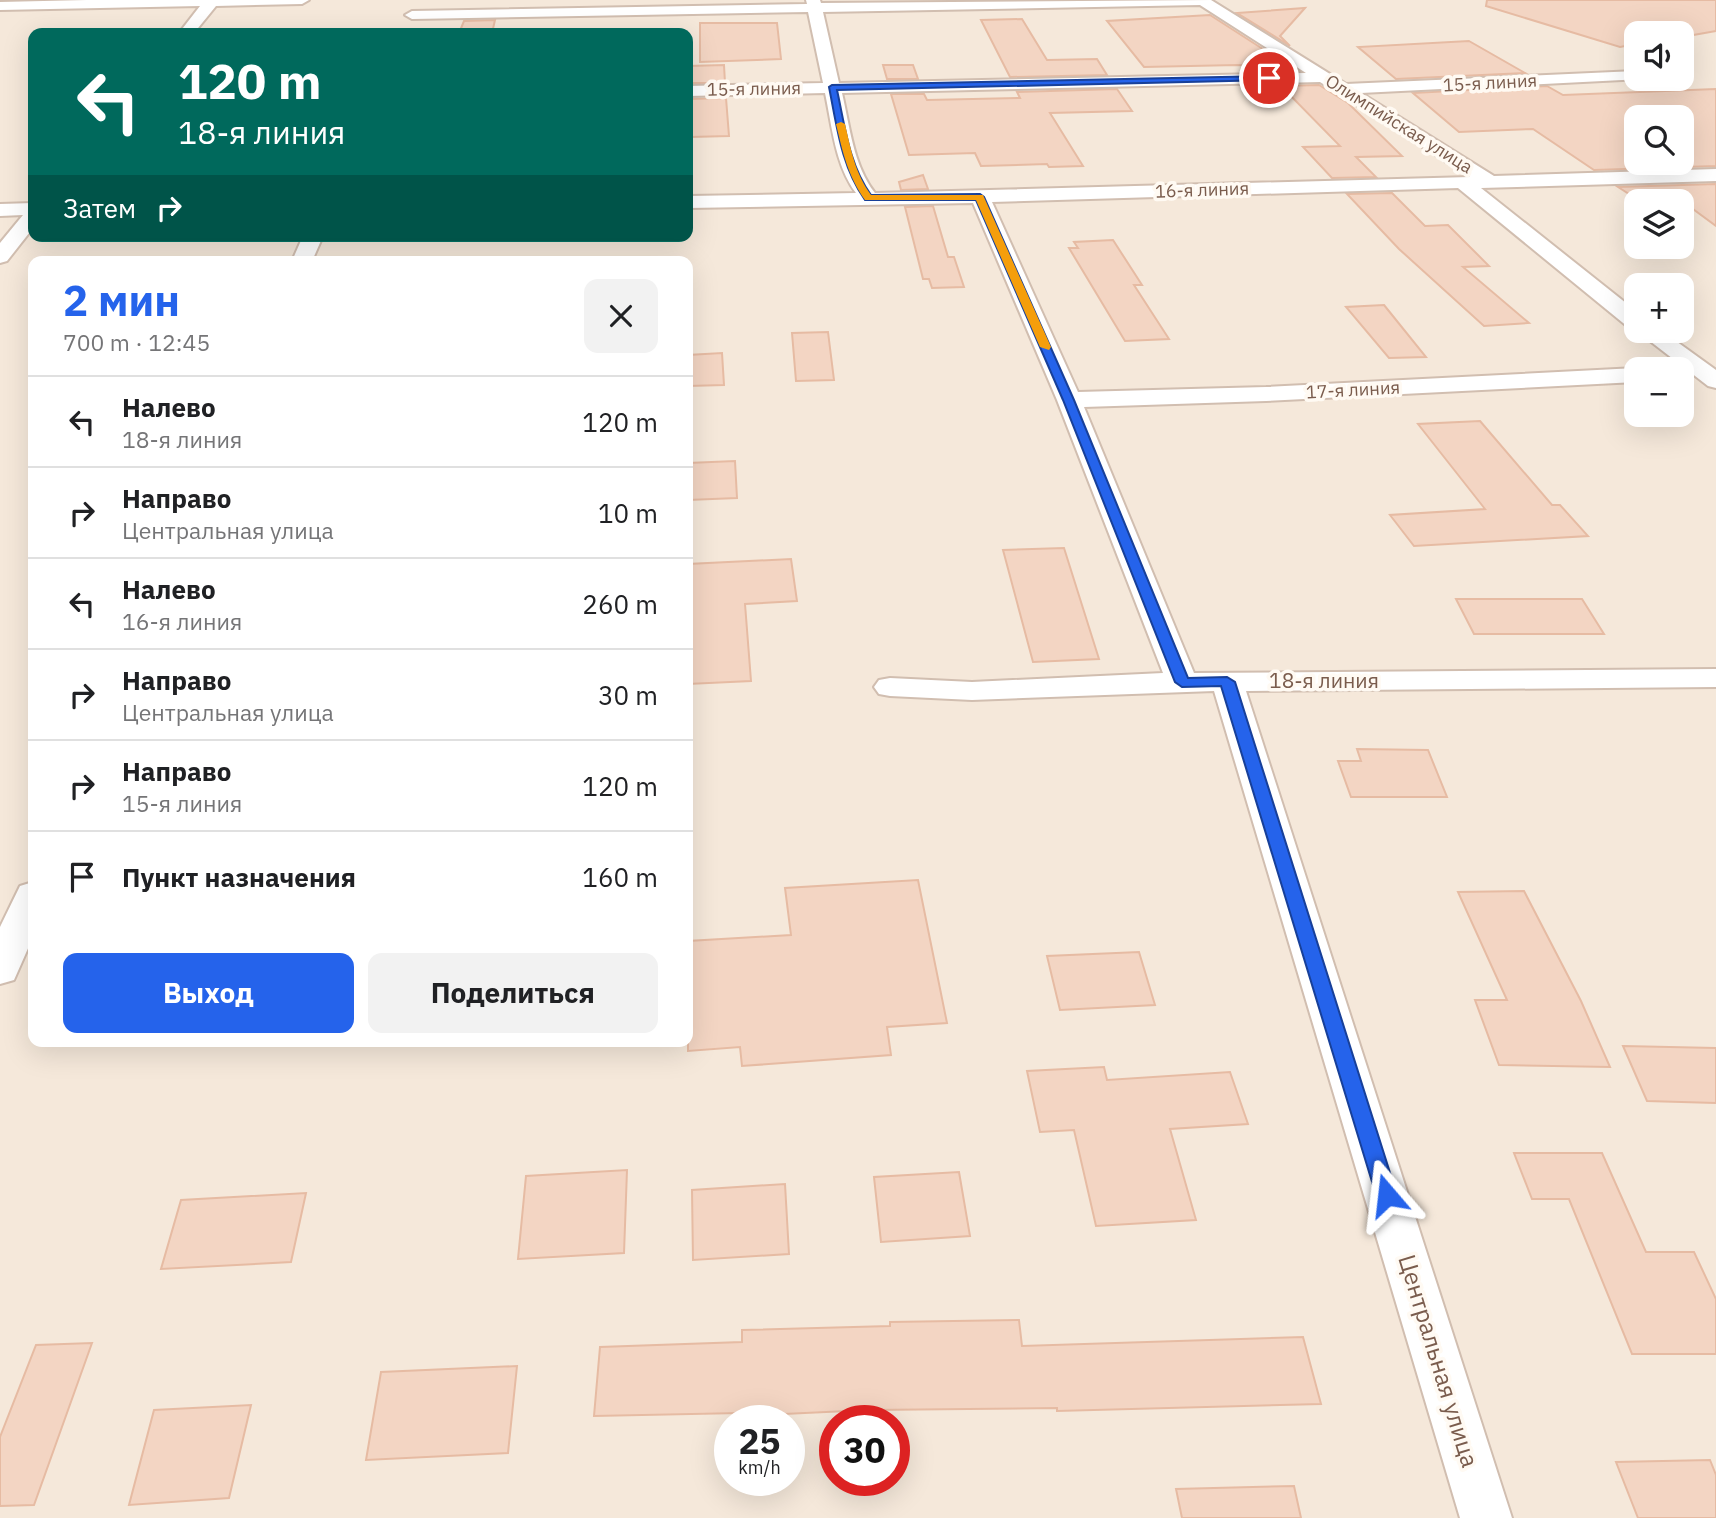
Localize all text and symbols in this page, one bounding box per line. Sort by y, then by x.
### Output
map controls [1624,21,1694,427]
button: sound [1624,21,1694,91]
pin [1239,48,1299,108]
text: 120 m [178,49,322,112]
icon: left [63,56,154,147]
icon: arrive [1250,59,1288,97]
street label: Олимпийская улица [1321,69,1478,178]
street label: 15-я линия [1442,69,1538,96]
street label: 15-я линия [707,76,801,101]
button: search [1624,105,1694,175]
text: 18-я линия [178,111,346,153]
street label: 16-я линия [1155,176,1249,203]
icon: right [150,189,188,227]
button: layers [1624,189,1694,259]
text: Затем [63,191,136,225]
text: 2 мин [63,273,180,328]
button: + [1624,273,1694,343]
button: close [584,279,658,353]
text: 700 m · 12:45 [63,327,210,357]
button: − [1624,357,1694,427]
street label: 17-я линия [1305,376,1401,403]
text: Налево [122,390,216,424]
icon: left [63,403,101,441]
text: 120 m [582,405,658,439]
text: 18-я линия [122,424,242,454]
text: Направо [122,481,231,515]
icon: right [63,494,101,532]
text: 10 m [598,496,658,530]
text: Центральная улица [122,515,334,545]
text: Налево [122,572,216,606]
icon: left [63,585,101,623]
text: 260 m [582,587,658,621]
text: 16-я линия [122,606,242,636]
text: Направо [122,663,231,697]
street label: 18-я линия [1269,666,1379,694]
icon: right [63,676,101,714]
text: 30 m [598,678,658,712]
text: Центральная улица [122,697,334,727]
text: Направо [122,754,231,788]
icon: right [63,767,101,805]
text: 120 m [582,769,658,803]
text: 15-я линия [122,788,242,818]
icon: arrive [63,858,101,896]
text: Пункт назначения [122,860,356,894]
text: 160 m [582,860,658,894]
button: Выход [63,953,354,1033]
button: Поделиться [368,953,658,1033]
position arrow [1350,1158,1424,1232]
street label: Центральная улица [1391,1250,1487,1471]
speed limit sign: 30 [819,1405,910,1496]
text: 25 [738,1418,781,1464]
text: km/h [738,1456,781,1479]

